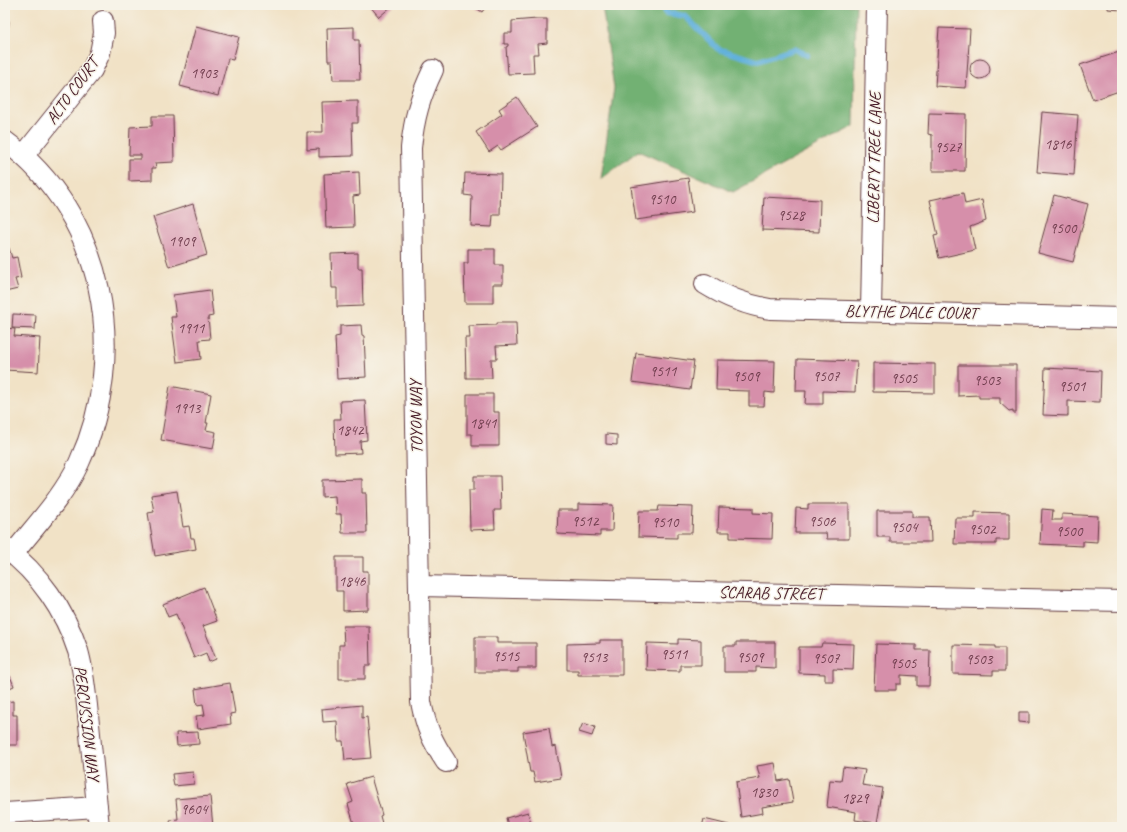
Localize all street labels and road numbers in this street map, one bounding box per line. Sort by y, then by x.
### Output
street label: ALTO COURT [41,50,105,128]
street label: LIBERTY TREE LANE [862,90,886,224]
street label: BLYTHE DALE COURT [845,300,981,324]
street label: TOYON WAY [405,377,427,454]
street label: SCARAB STREET [718,582,828,604]
street label: PERCUSSION WAY [70,664,105,784]

